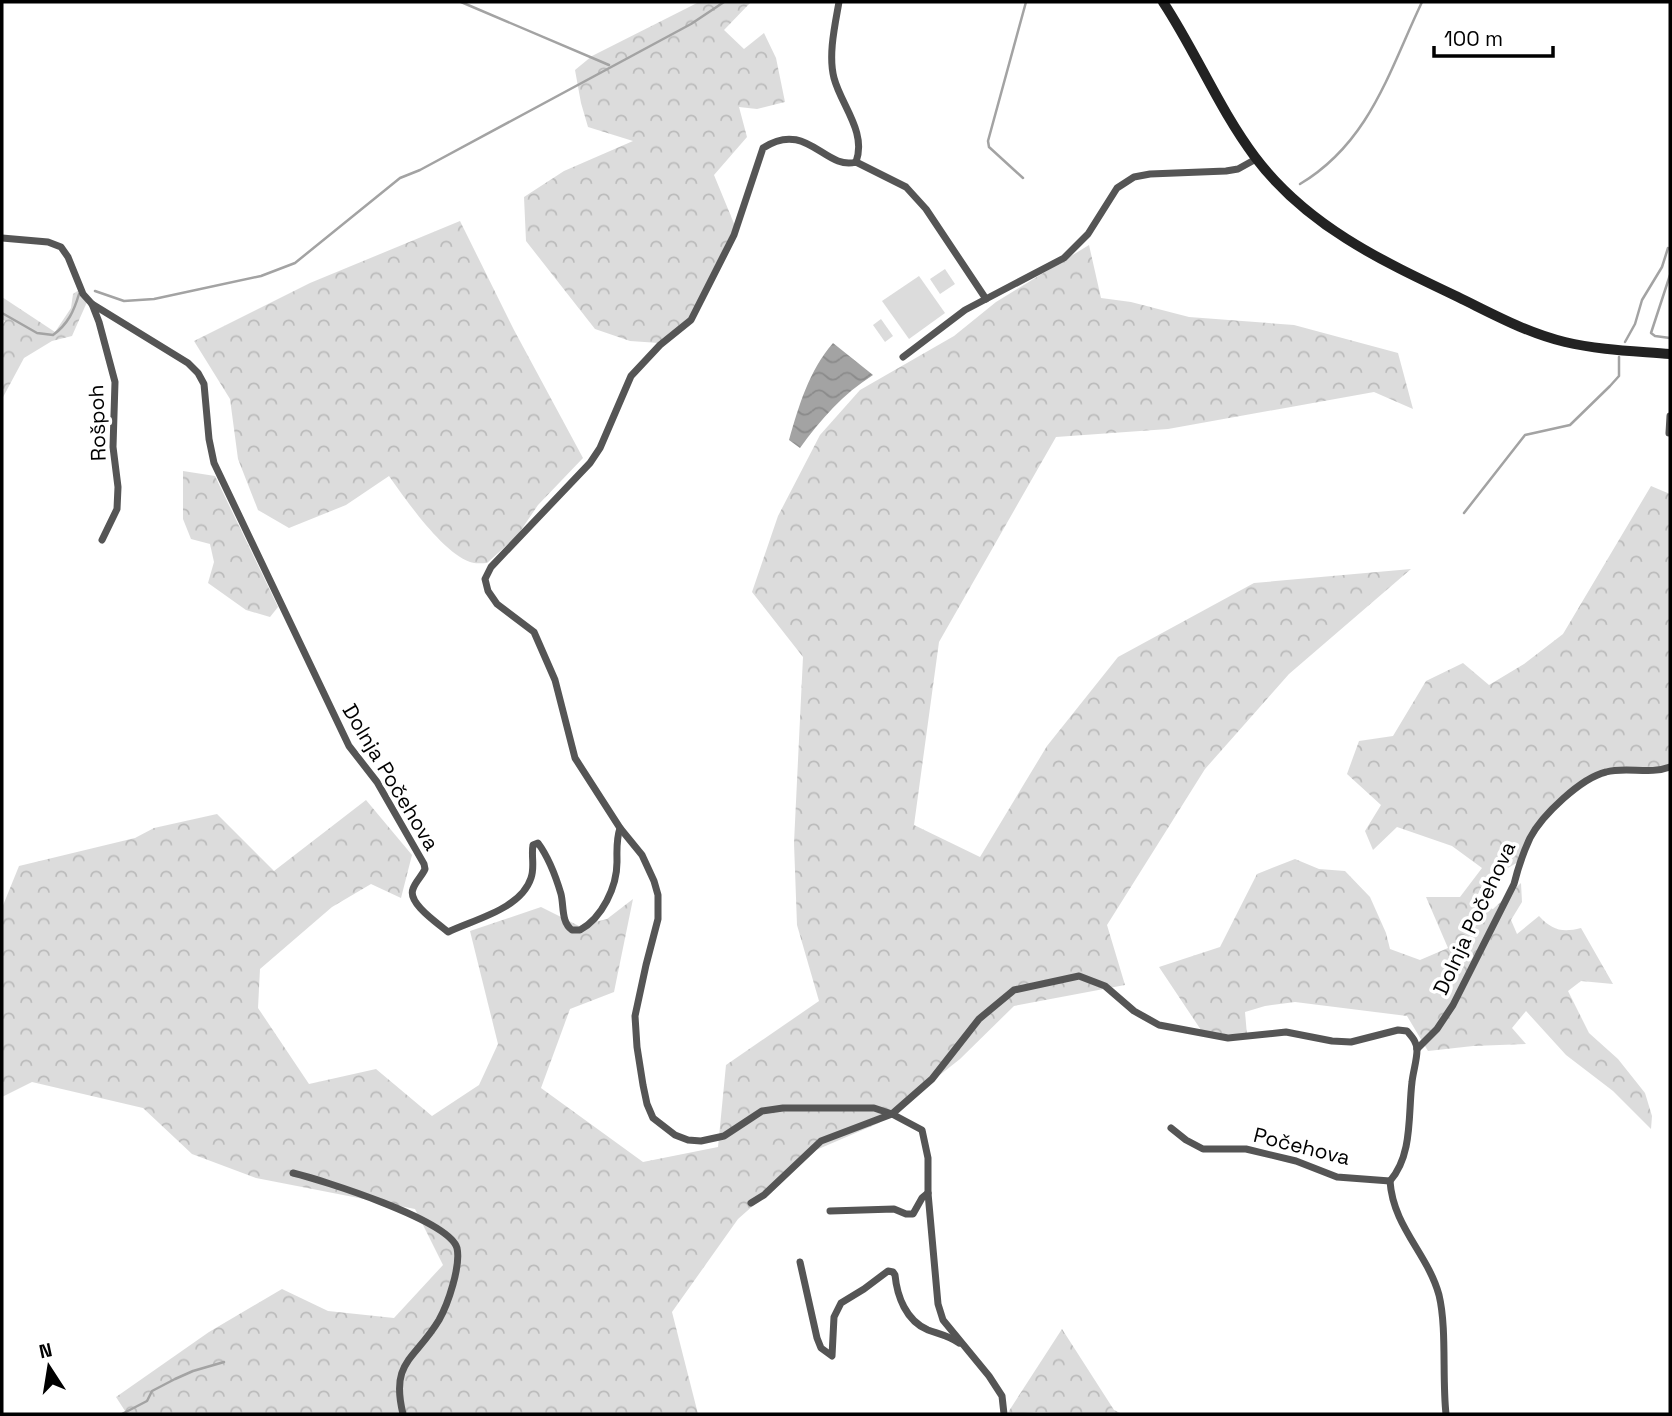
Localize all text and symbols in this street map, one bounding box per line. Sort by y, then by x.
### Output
scale bar [1434,14,1553,58]
text: 100 m [1444,25,1503,52]
street label: Rošpoh [82,384,112,462]
street label: Dolnja Počehova [337,699,445,855]
street label: Dolnja Počehova [1427,837,1521,999]
street label: Počehova [1251,1121,1353,1171]
north arrow [14,1332,84,1402]
text: N [37,1337,54,1364]

